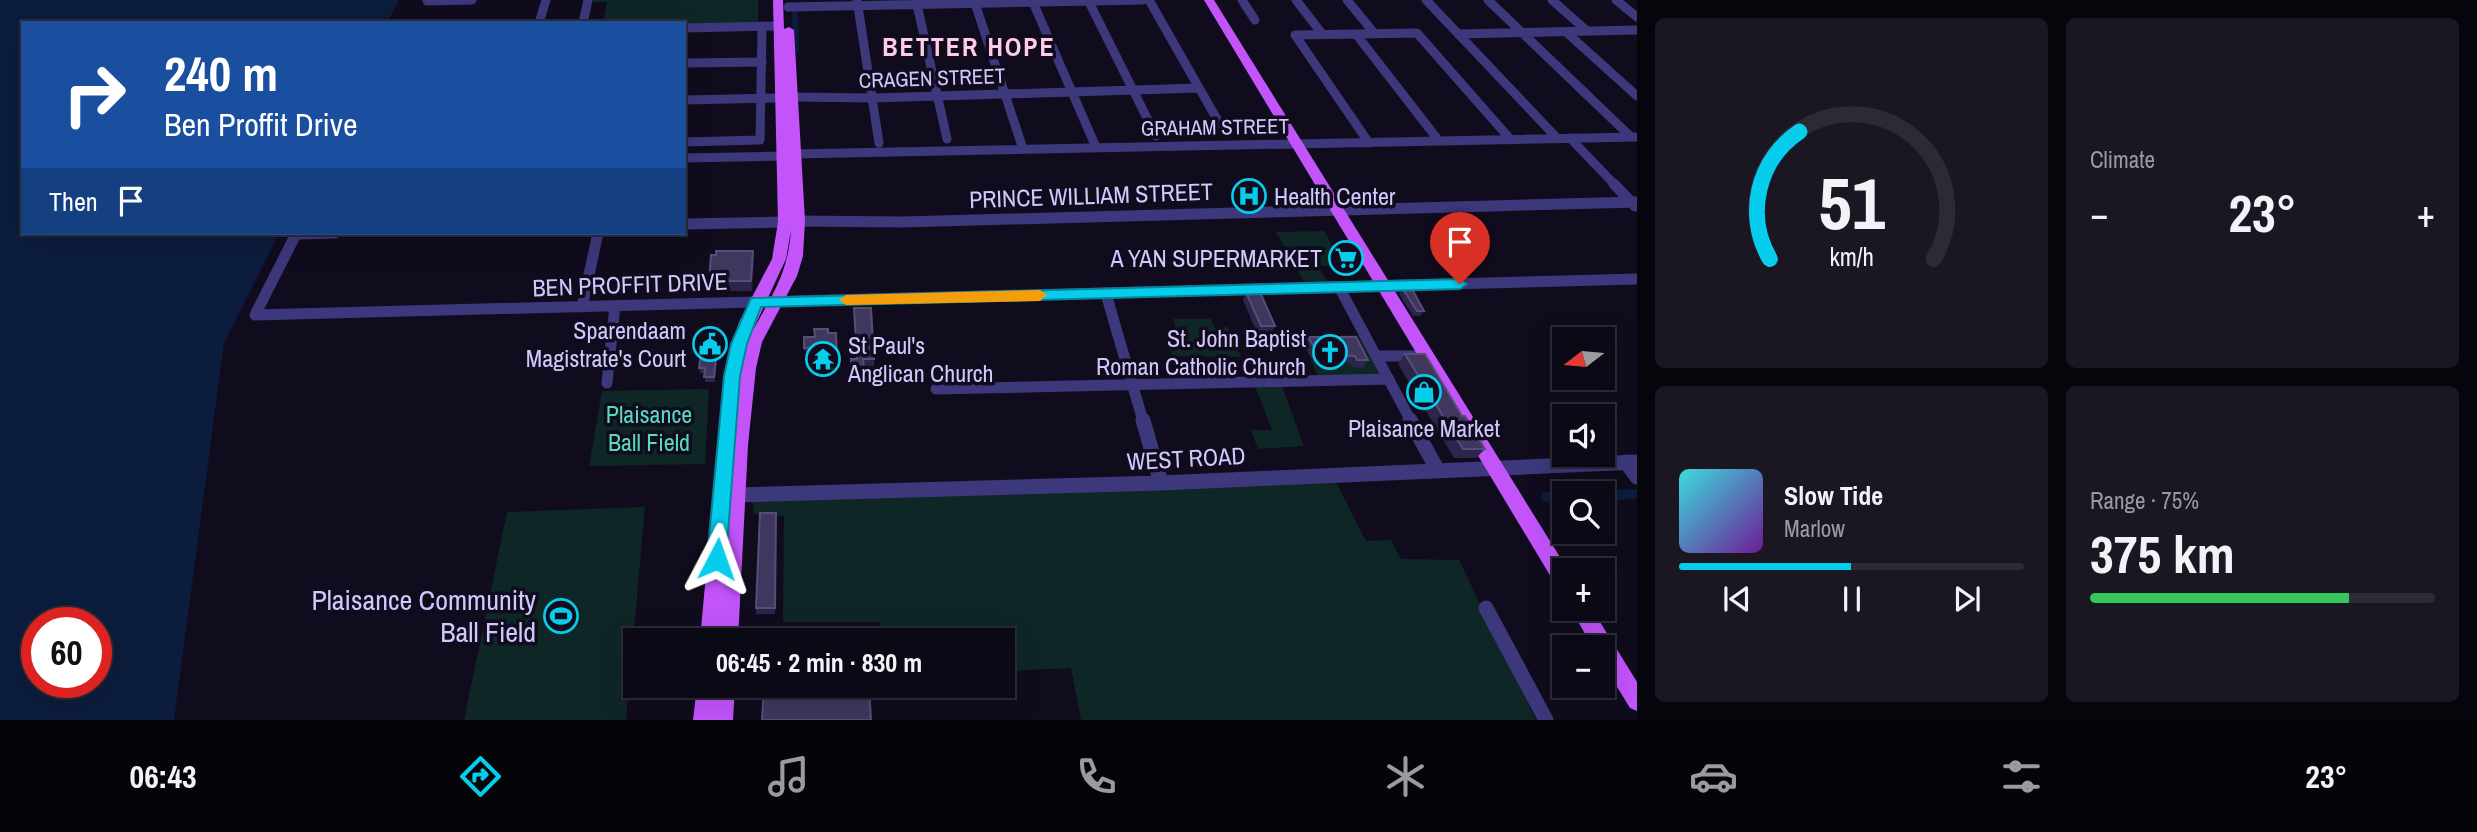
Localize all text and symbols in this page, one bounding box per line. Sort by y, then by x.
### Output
district label: BETTER HOPE [882,29,1056,64]
text: 240 m [164,40,278,106]
icon: right [49,49,140,140]
street label: CRAGEN STREET [858,61,1006,95]
text: Ben Proffit Drive [164,103,358,146]
street label: GRAHAM STREET [1141,111,1290,143]
text: Climate [2090,144,2155,175]
text: 51 [1818,154,1885,252]
street label: PRINCE WILLIAM STREET [969,175,1213,215]
hospital icon: Health Center [1230,177,1268,215]
text: 23° [2228,178,2297,248]
place label: Health Center [1274,180,1396,212]
icon: arrive [112,182,150,220]
text: Then [49,184,98,219]
text: − [2090,188,2108,239]
text: + [2417,188,2435,239]
pin [1430,212,1490,284]
icon: arrive [1441,223,1479,261]
supermarket icon: A YAN SUPERMARKET [1327,239,1365,277]
text: km/h [1829,240,1874,274]
place label: A YAN SUPERMARKET [1110,242,1322,274]
street label: BEN PROFFIT DRIVE [532,265,728,303]
place label: Sparendaam Magistrate's Court [526,314,687,374]
place label: St. John Baptist Roman Catholic Church [1096,322,1307,382]
public building icon: Sparendaam Magistrate's Court [691,325,729,363]
north arrow [1552,327,1615,390]
map controls [1552,327,1615,698]
place label: St Paul's Anglican Church [847,329,994,389]
church icon: St. John Baptist Roman Catholic Church [1311,333,1349,371]
temple icon: St Paul's Anglican Church [804,340,842,378]
shop icon: Plaisance Market [1405,373,1443,411]
park label: Plaisance Ball Field [606,398,692,458]
button: sound [1552,404,1615,467]
place label: Plaisance Market [1348,412,1501,444]
street label: WEST ROAD [1126,439,1246,477]
text: Slow Tide [1784,478,1883,513]
button: search [1552,481,1615,544]
text: Range · 75% [2090,485,2199,516]
text: Marlow [1784,513,1845,544]
text: 375 km [2090,519,2235,589]
position arrow [680,522,754,596]
button: + [1552,558,1615,621]
icon: previous [1718,580,1756,618]
icon: pause [1833,580,1871,618]
icon: next [1948,580,1986,618]
place label: Plaisance Community Ball Field [311,581,537,651]
sports icon: Plaisance Community Ball Field [542,597,580,635]
speed limit sign: 60 [21,607,112,698]
button: − [1552,635,1615,698]
text: 06:45 · 2 min · 830 m [716,645,922,680]
icon: directions [456,752,505,801]
icon: music [764,752,813,801]
icon: phone [1072,752,1121,801]
icon: climate [1381,752,1430,801]
icon: car [1689,752,1738,801]
icon: filters [1997,752,2046,801]
text: 06:43 [130,755,197,798]
text: 23° [2305,755,2347,798]

